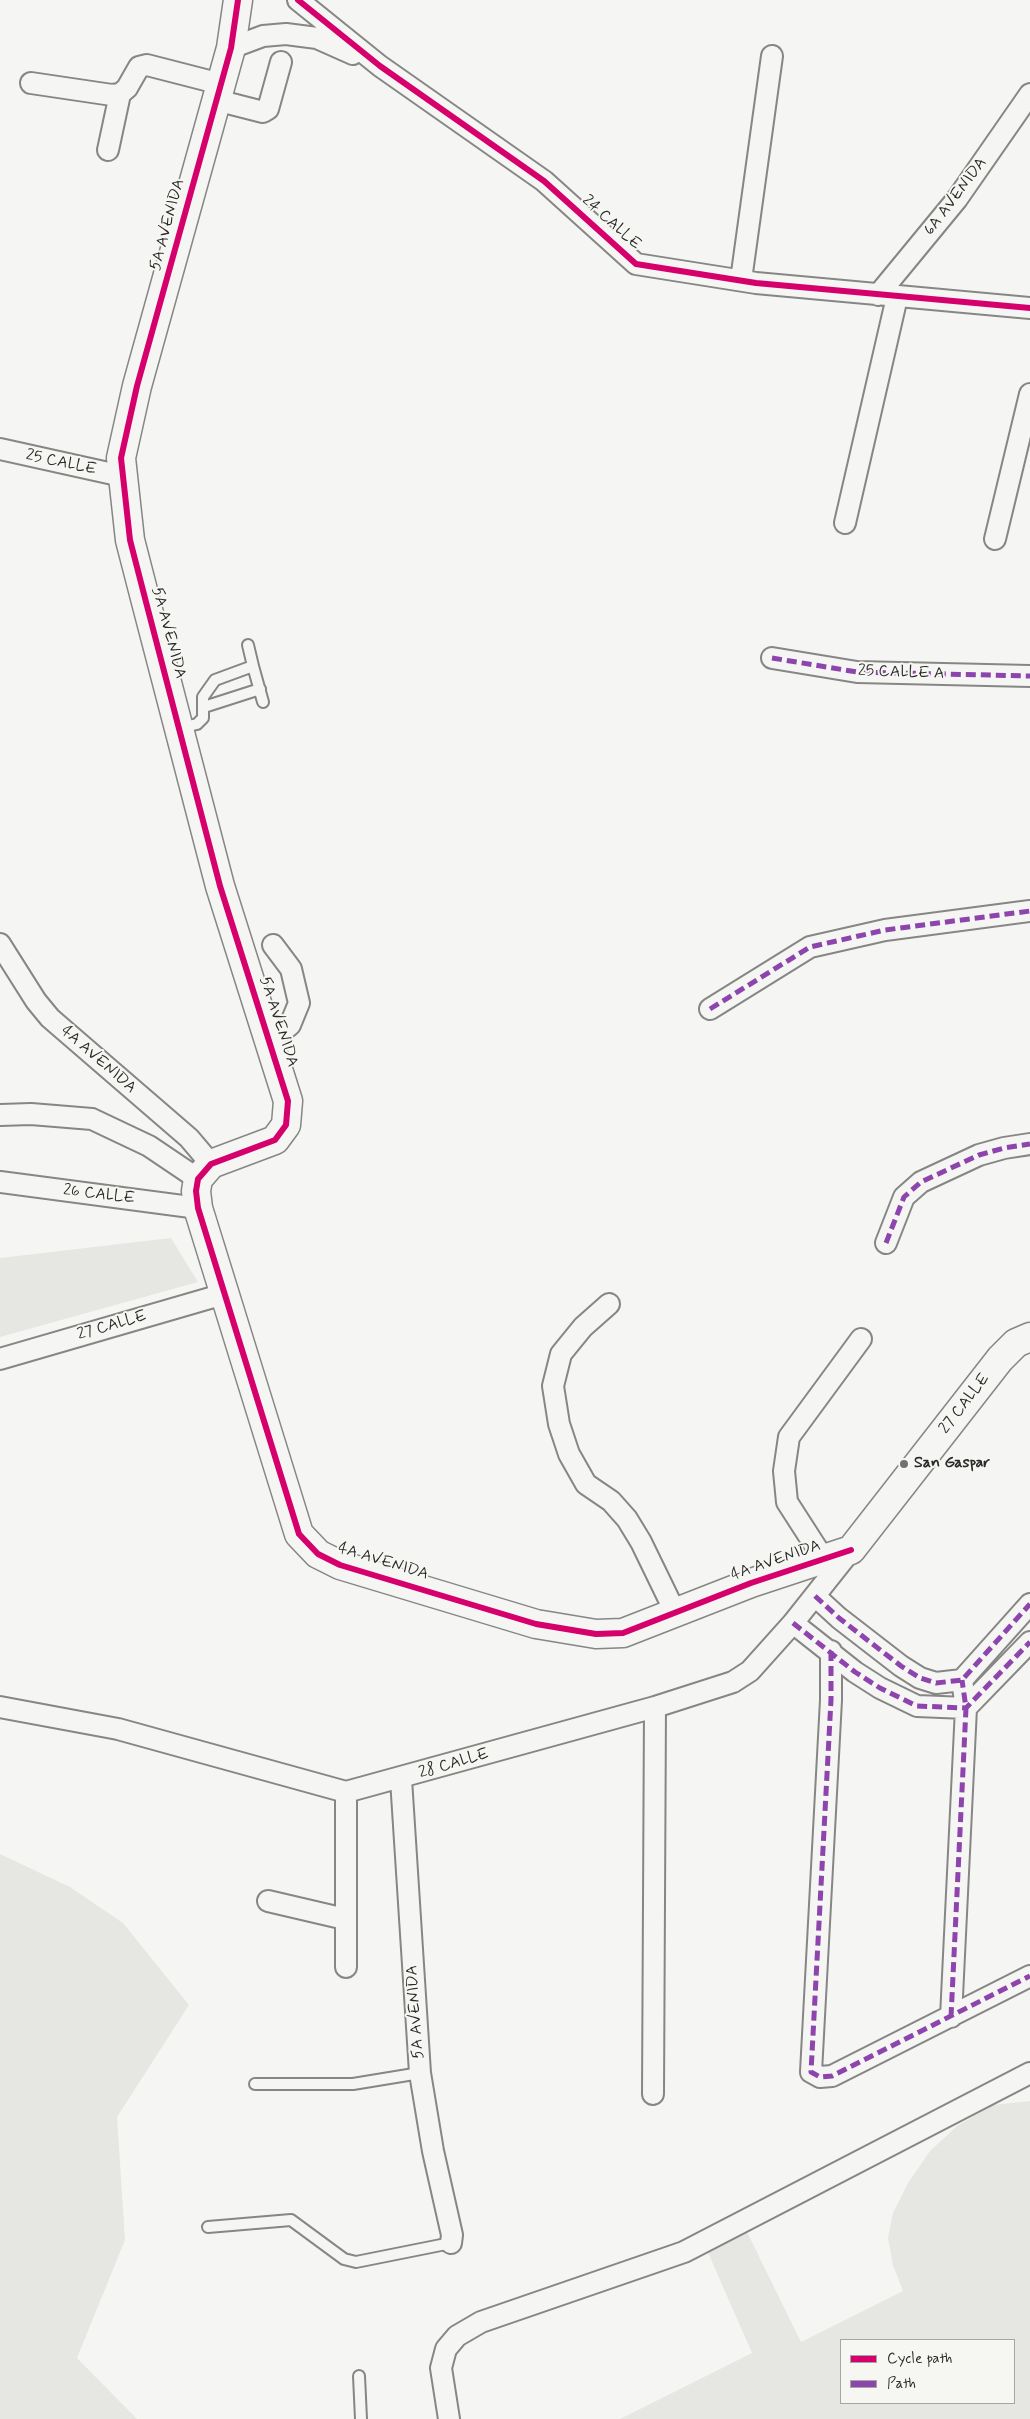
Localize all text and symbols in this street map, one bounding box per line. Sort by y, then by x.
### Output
street label: 6A AVENIDA [920,154,992,240]
street label: 5A AVENIDA [147,177,189,273]
street label: 24 CALLE [577,191,645,255]
street label: 25 CALLE [24,446,98,480]
street label: 5A AVENIDA [147,585,189,681]
street label: 25 CALLE A [857,662,945,684]
street label: 5A AVENIDA [254,974,302,1070]
street label: 4A AVENIDA [56,1022,140,1098]
street label: 26 CALLE [62,1181,136,1209]
street label: 27 CALLE [75,1307,149,1345]
street label: 27 CALLE [935,1370,995,1438]
place label: San Gaspar [914,1454,990,1474]
marker: San Gaspar [898,1458,910,1470]
street label: 4A AVENIDA [729,1537,823,1585]
street label: 4A AVENIDA [335,1539,431,1585]
street label: 28 CALLE [417,1745,491,1783]
street label: 5A AVENIDA [403,1964,429,2060]
legend [840,2339,1015,2404]
text: Cycle path [887,2349,952,2369]
text: Path [887,2374,916,2394]

